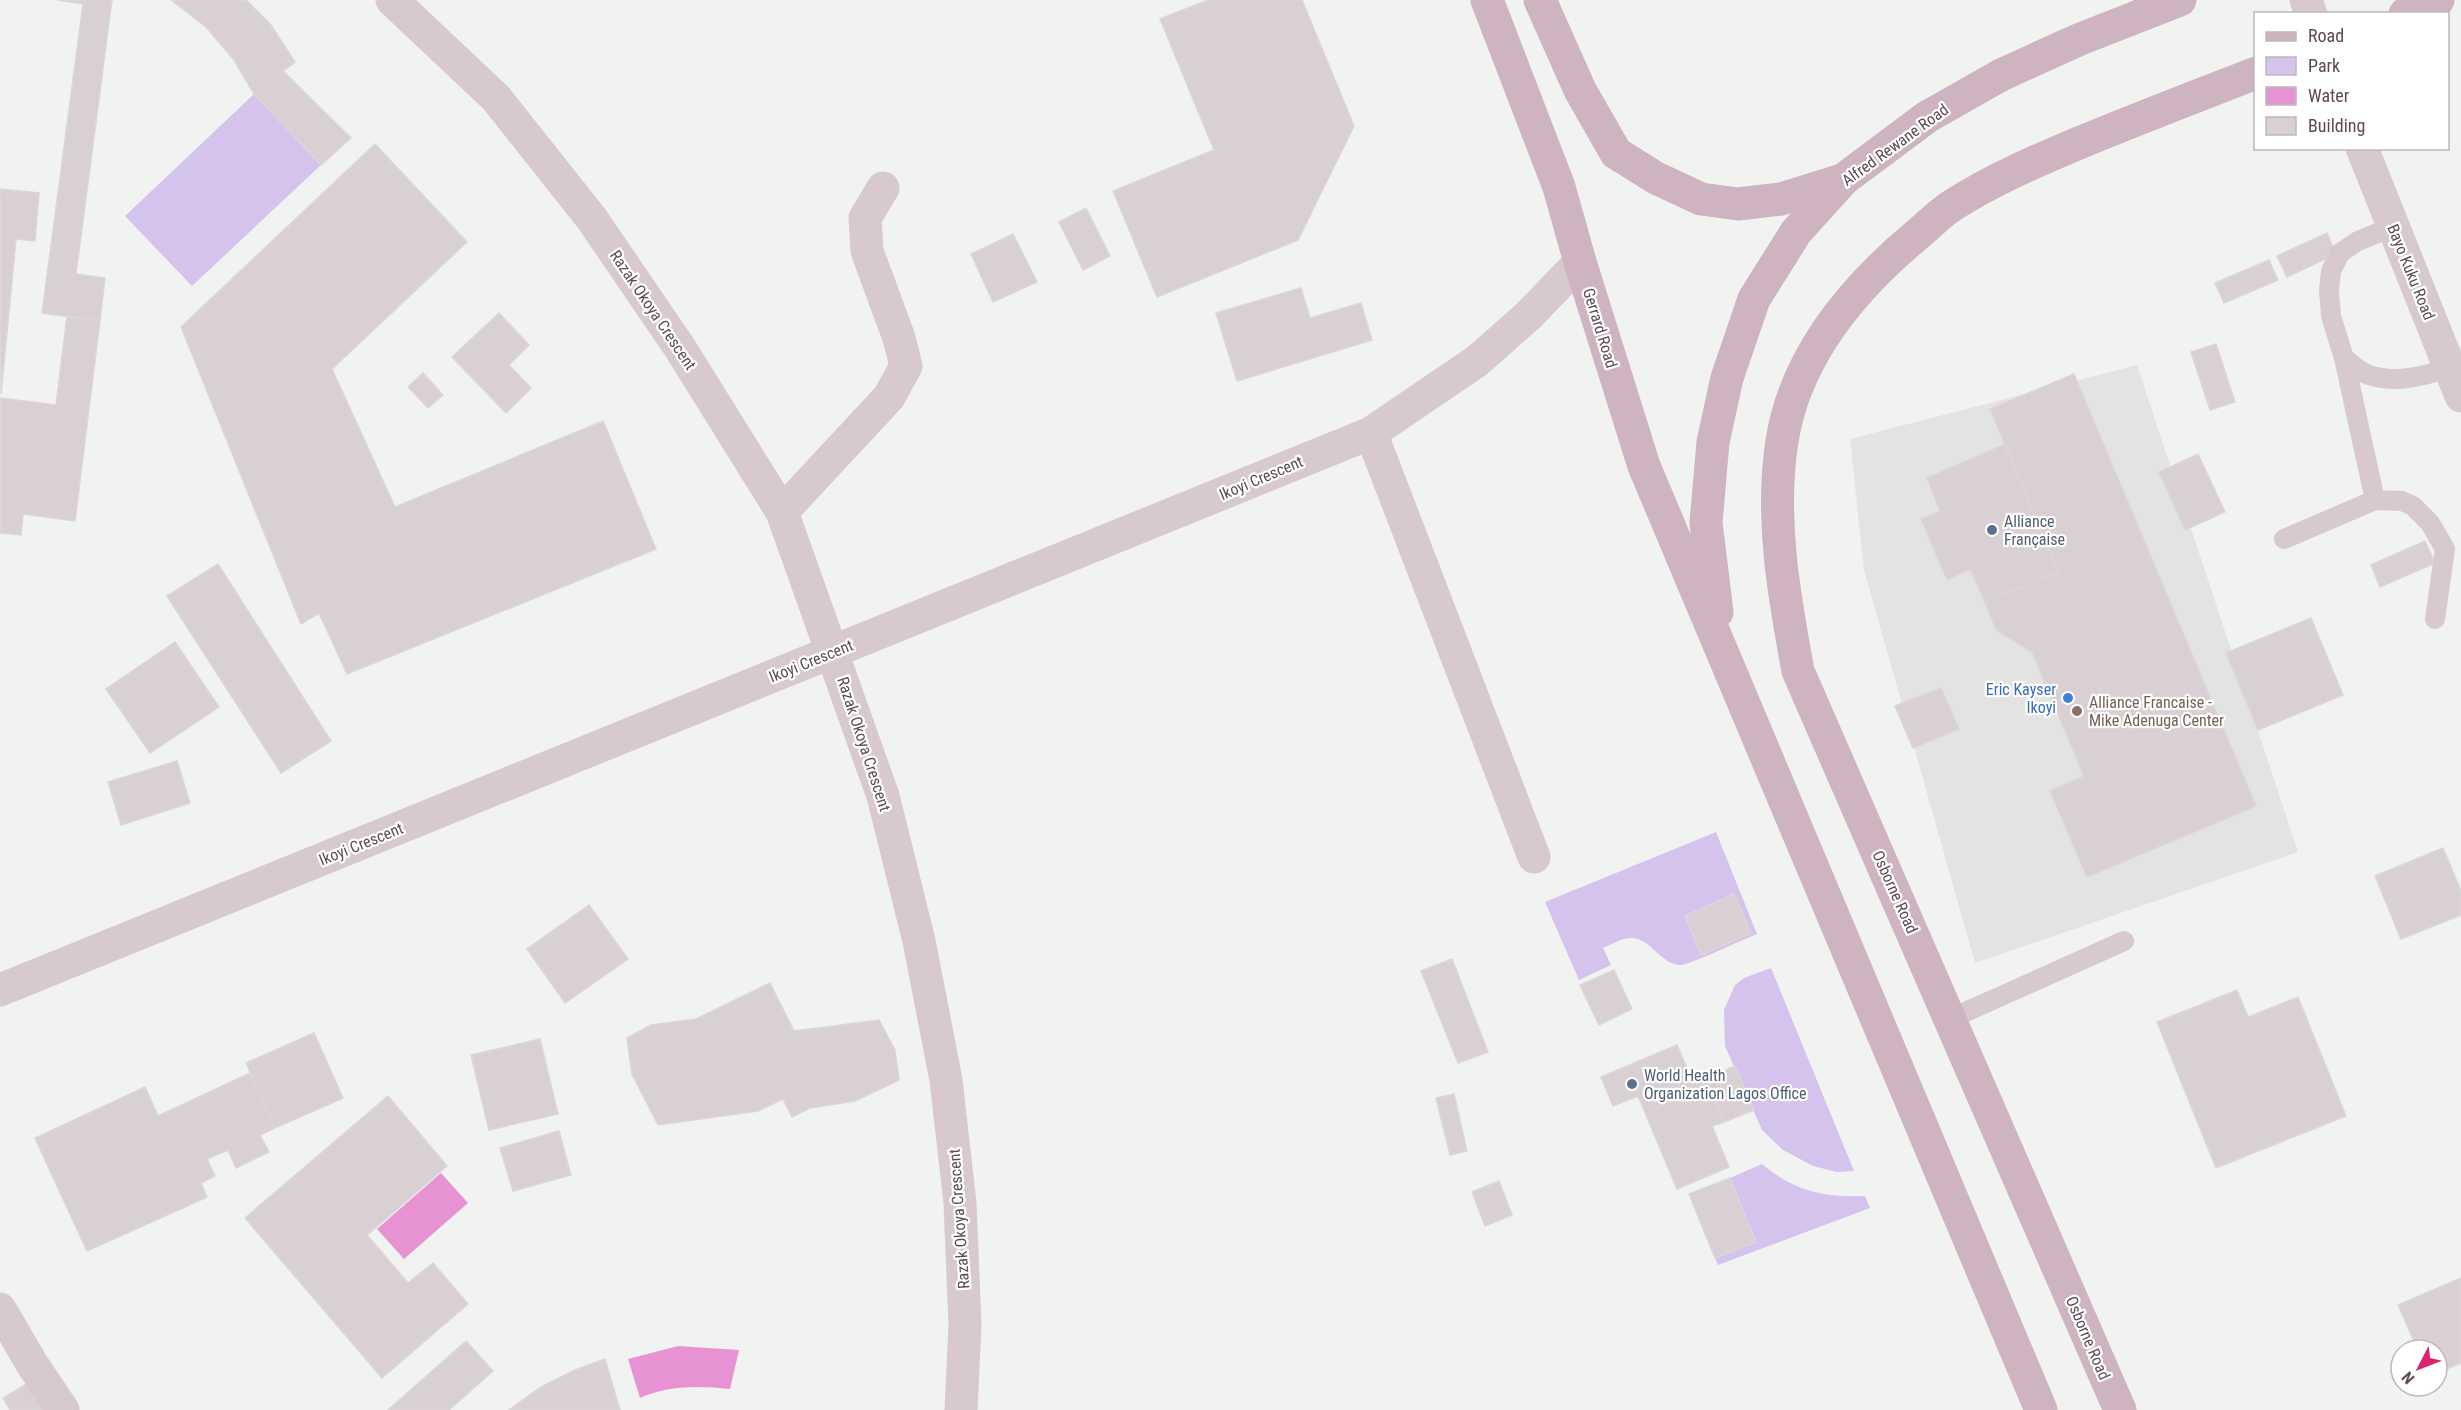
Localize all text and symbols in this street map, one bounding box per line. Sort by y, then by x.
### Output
legend [2254,12,2449,150]
text: Road [2308,25,2344,46]
text: Park [2308,55,2340,76]
text: Water [2308,85,2350,106]
street label: Alfred Rewane Road [1838,100,1952,190]
text: Building [2308,115,2365,136]
street label: Bayo Kuku Road [2383,221,2439,323]
street label: Razak Okoya Crescent [606,247,700,374]
street label: Gerrard Road [1579,286,1621,370]
street label: Ikoyi Crescent [1216,452,1306,504]
place label: Alliance Française [2004,512,2065,549]
marker: Alliance Française [1985,523,1999,537]
street label: Ikoyi Crescent [766,635,856,686]
street label: Razak Okoya Crescent [833,674,895,814]
place label: Eric Kayser Ikoyi [1986,680,2056,717]
marker: Eric Kayser Ikoyi [2061,691,2075,705]
place label: Alliance Francaise - Mike Adenuga Center [2089,693,2224,730]
marker: Alliance Francaise - Mike Adenuga Center [2070,704,2084,718]
street label: Ikoyi Crescent [316,818,406,869]
street label: Osborne Road [1868,848,1922,936]
place label: World Health Organization Lagos Office [1644,1066,1806,1103]
marker: World Health Organization Lagos Office [1625,1077,1639,1091]
street label: Razak Okoya Crescent [945,1148,973,1290]
street label: Osborne Road [2062,1293,2114,1383]
north arrow [2389,1338,2449,1398]
text: N [2398,1368,2419,1388]

